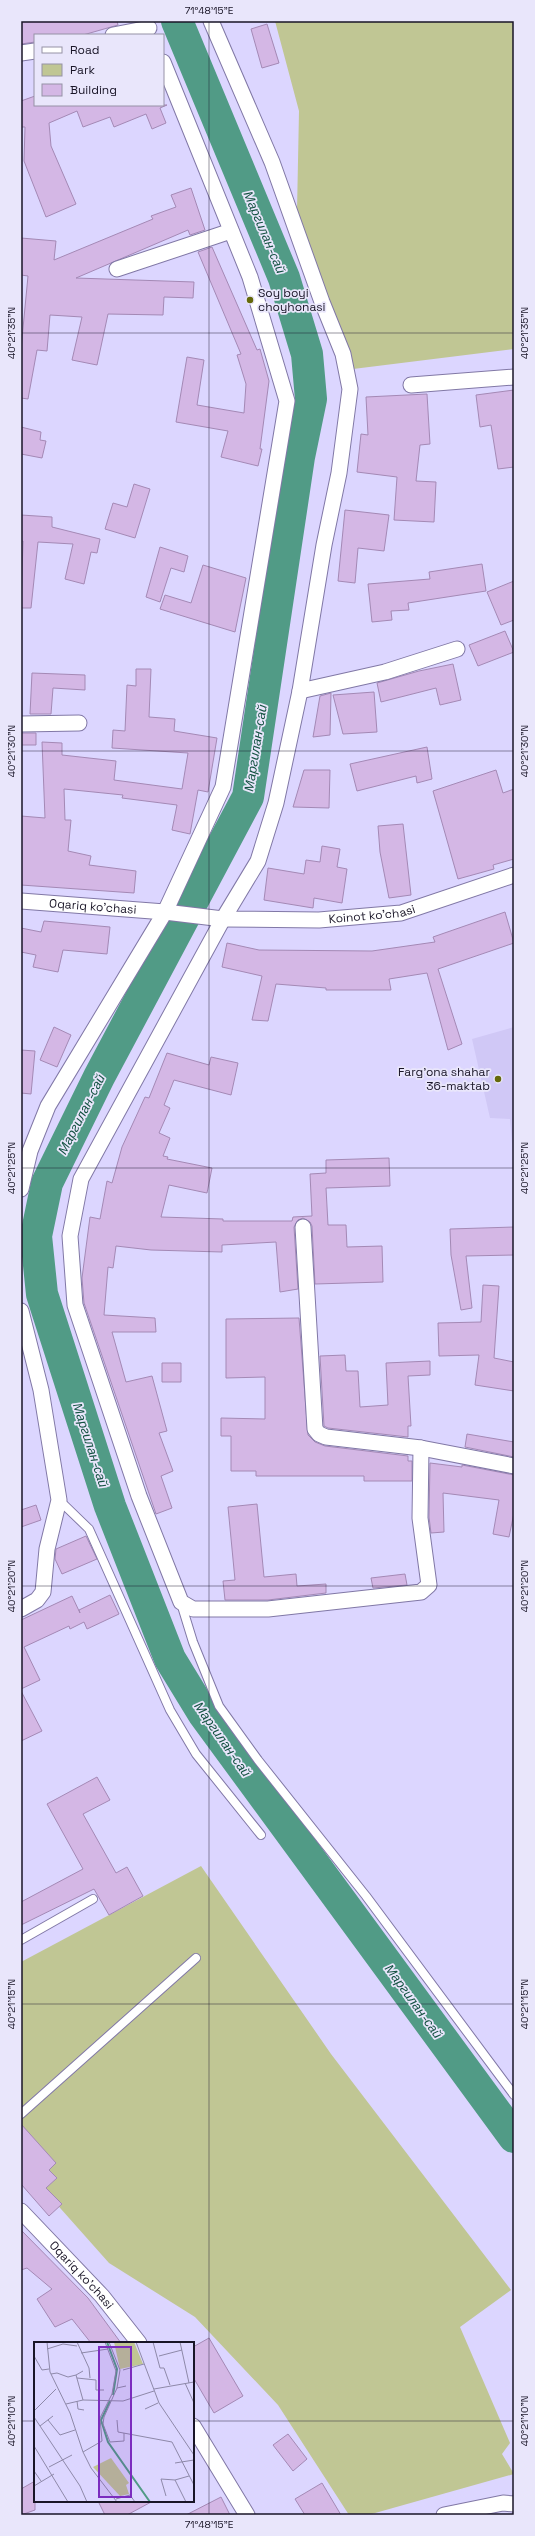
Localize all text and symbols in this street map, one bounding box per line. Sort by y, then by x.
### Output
text: 71°48'15"E [185,4,234,17]
legend [34,34,164,106]
text: Road [70,42,99,58]
text: Park [70,62,95,78]
text: Building [70,82,117,98]
water label: Маргилан-сай [240,189,289,276]
place label: Soy boyi choyhonasi [258,285,326,315]
marker: Soy boyi choyhonasi [245,295,255,305]
text: 40°21'35"N [5,307,18,359]
text: 40°21'35"N [518,307,531,359]
water label: Маргилан-сай [240,703,271,793]
text: 40°21'30"N [5,725,18,777]
text: 40°21'30"N [518,725,531,777]
street label: Oqariq ko'chasi [49,895,137,918]
street label: Koinot ko'chasi [328,901,417,927]
place label: Farg'ona shahar 36-maktab [398,1064,490,1094]
water label: Маргилан-сай [54,1071,109,1157]
marker: Farg'ona shahar 36-maktab [493,1074,503,1084]
text: 40°21'25"N [5,1142,18,1194]
text: 40°21'25"N [518,1142,531,1194]
water label: Маргилан-сай [69,1401,112,1489]
text: 40°21'20"N [5,1560,18,1612]
text: 40°21'20"N [518,1560,531,1612]
water label: Маргилан-сай [190,1699,255,1780]
water label: Маргилан-сай [381,1961,446,2042]
text: 40°21'15"N [5,1979,18,2029]
text: 40°21'15"N [518,1979,531,2029]
street label: Oqariq ko'chasi [46,2238,117,2312]
inset map [34,2342,194,2502]
text: 40°21'10"N [5,2396,18,2446]
text: 40°21'10"N [518,2396,531,2446]
text: 71°48'15"E [185,2518,234,2531]

